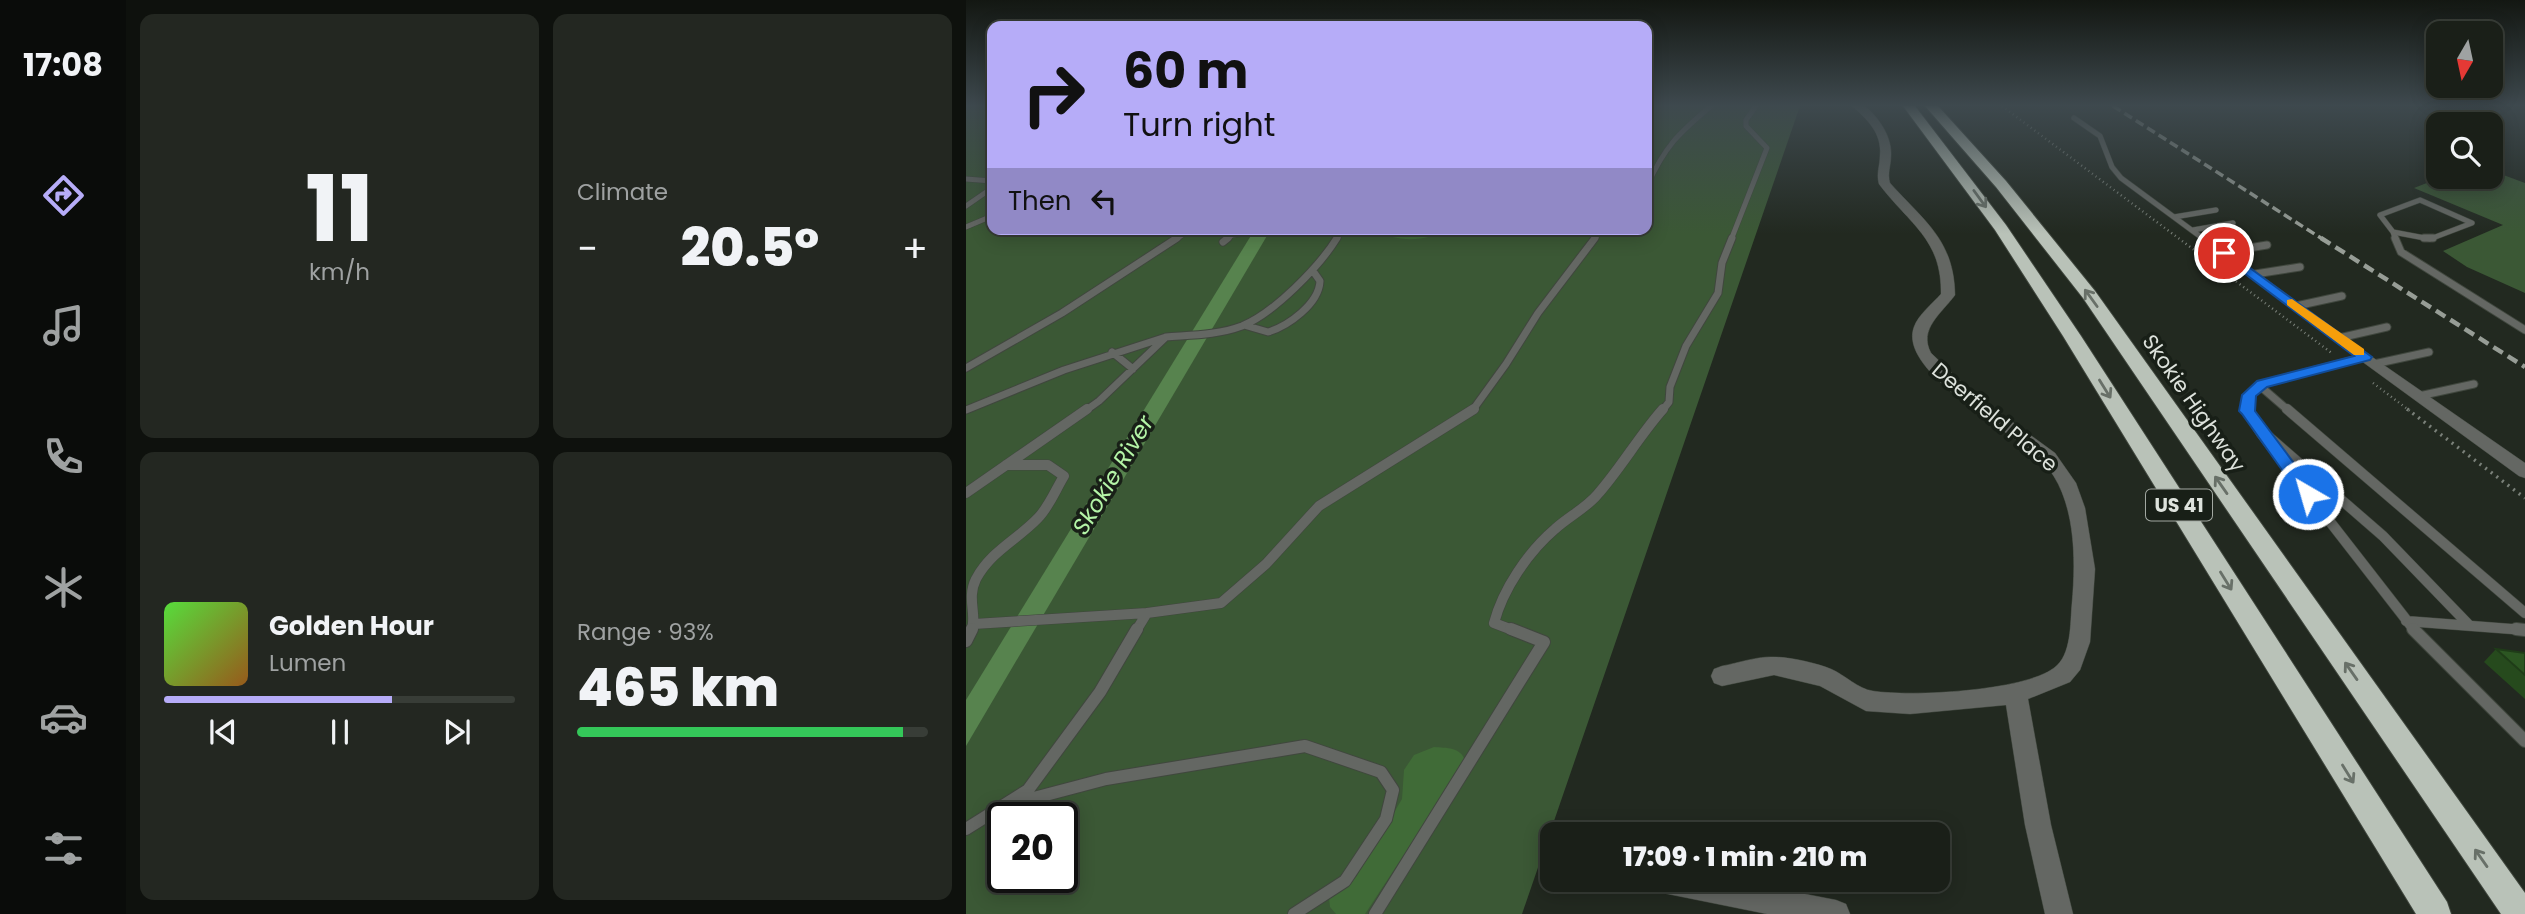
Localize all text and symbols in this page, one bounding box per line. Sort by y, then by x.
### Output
north arrow [2426,21,2502,98]
map controls [2426,21,2503,189]
text: 60 m [1123,37,1248,105]
text: 17:08 [23,42,103,87]
icon: right [1008,49,1099,140]
text: Turn right [1123,102,1275,147]
button: search [2426,112,2503,189]
text: 11 [305,145,374,273]
icon: directions [39,171,88,220]
text: Climate [577,176,668,208]
icon: left [1085,182,1123,220]
text: Then [1008,183,1071,219]
one-way arrow [1973,189,1987,208]
text: 20.5° [681,211,819,284]
text: − [577,222,598,275]
text: + [902,222,928,275]
pin [2194,223,2254,283]
icon: arrive [2205,234,2243,272]
text: km/h [309,256,370,288]
one-way arrow [2084,289,2098,308]
icon: music [39,301,88,350]
street label: Skokie Highway [2136,328,2252,478]
street label: Deerfield Place [1926,356,2064,478]
one-way arrow [2099,378,2113,398]
water label: Skokie River [1065,408,1162,541]
icon: phone [39,432,88,481]
position arrow [2271,457,2345,531]
one-way arrow [2214,476,2228,495]
road number: US 41 [2146,490,2212,520]
icon: climate [39,563,88,612]
one-way arrow [2220,571,2234,591]
text: Golden Hour [269,608,434,644]
text: Range · 93% [577,616,714,648]
text: Lumen [269,647,346,679]
text: 465 km [577,651,779,724]
one-way arrow [2344,662,2358,682]
icon: car [39,693,88,742]
icon: previous [204,713,242,751]
icon: pause [321,713,359,751]
icon: next [438,713,476,751]
one-way arrow [2340,764,2355,783]
speed limit sign: 20 [987,802,1078,893]
icon: filters [39,824,88,873]
text: 17:09 · 1 min · 210 m [1623,839,1867,875]
one-way arrow [2474,849,2488,868]

